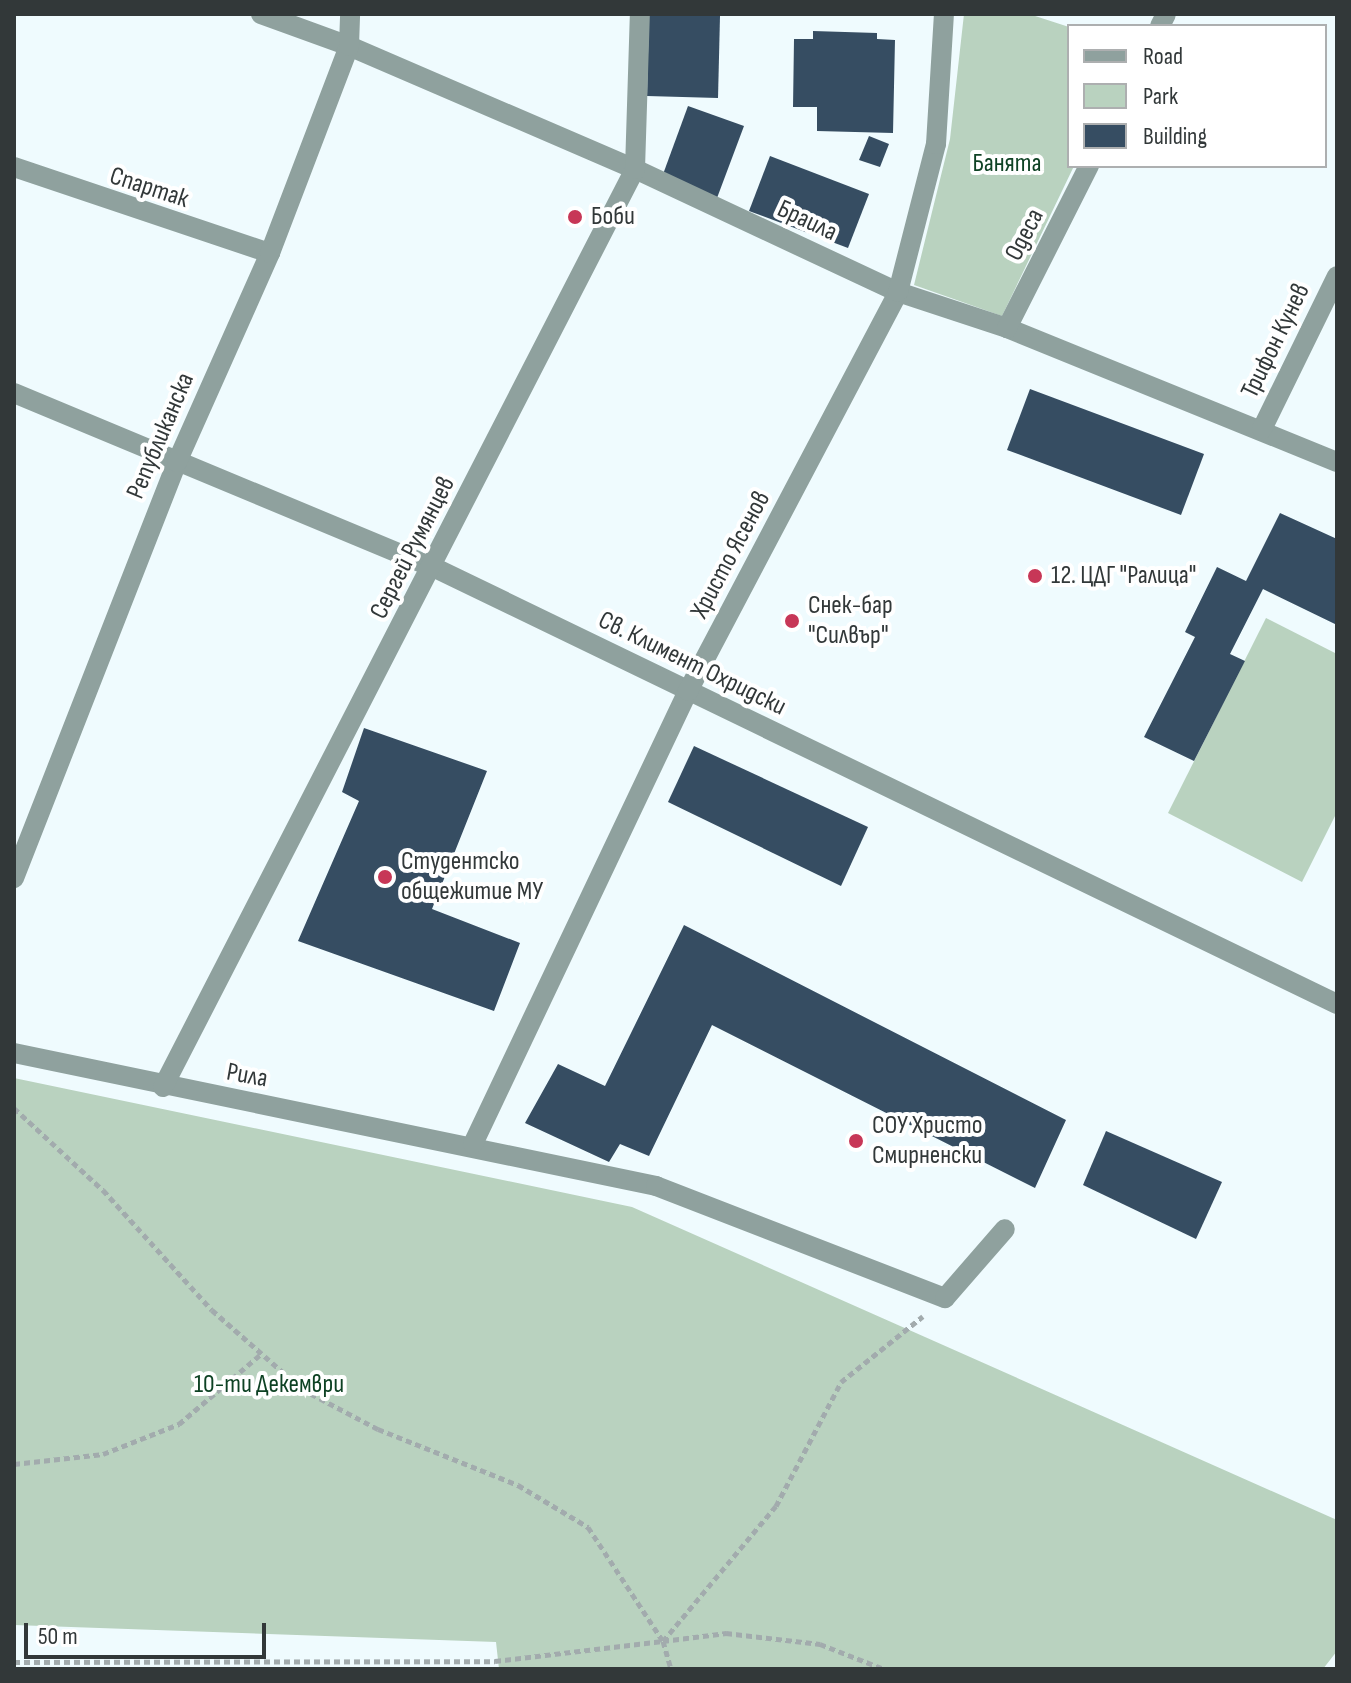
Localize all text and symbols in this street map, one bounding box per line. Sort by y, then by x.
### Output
legend [1067,24,1327,168]
text: Road [1143,42,1183,71]
text: Park [1143,82,1178,111]
text: Building [1143,122,1207,151]
park label: Банята [972,148,1042,180]
street label: Спартак [106,161,192,215]
street label: Браила [772,194,842,248]
place label: Боби [591,201,635,233]
street label: Одеса [999,204,1051,266]
marker: Боби [566,208,584,226]
street label: Трифон Кунев [1235,279,1317,403]
street label: Републиканска [121,368,201,504]
street label: Сергей Румянцев [364,472,462,624]
street label: Христо Ясенов [684,486,778,624]
place label: 12. ЦДГ "Ралица" [1051,560,1196,592]
marker: 12. ЦДГ "Ралица" [1026,567,1044,585]
place label: Снек-бар "Силвър" [808,590,893,652]
street label: Св. Климент Охридски [593,605,791,723]
marker: Снек-бар "Силвър" [783,612,801,630]
place label: Студентско общежитие МУ [401,846,543,908]
marker: Студентско общежитие МУ [376,868,394,886]
street label: Рила [224,1057,270,1095]
place label: СОУ Христо Смирненски [872,1110,982,1172]
marker: СОУ Христо Смирненски [847,1132,865,1150]
park label: 10-ти Декември [194,1369,344,1401]
scale bar [28,1607,270,1657]
text: 50 m [38,1622,78,1651]

